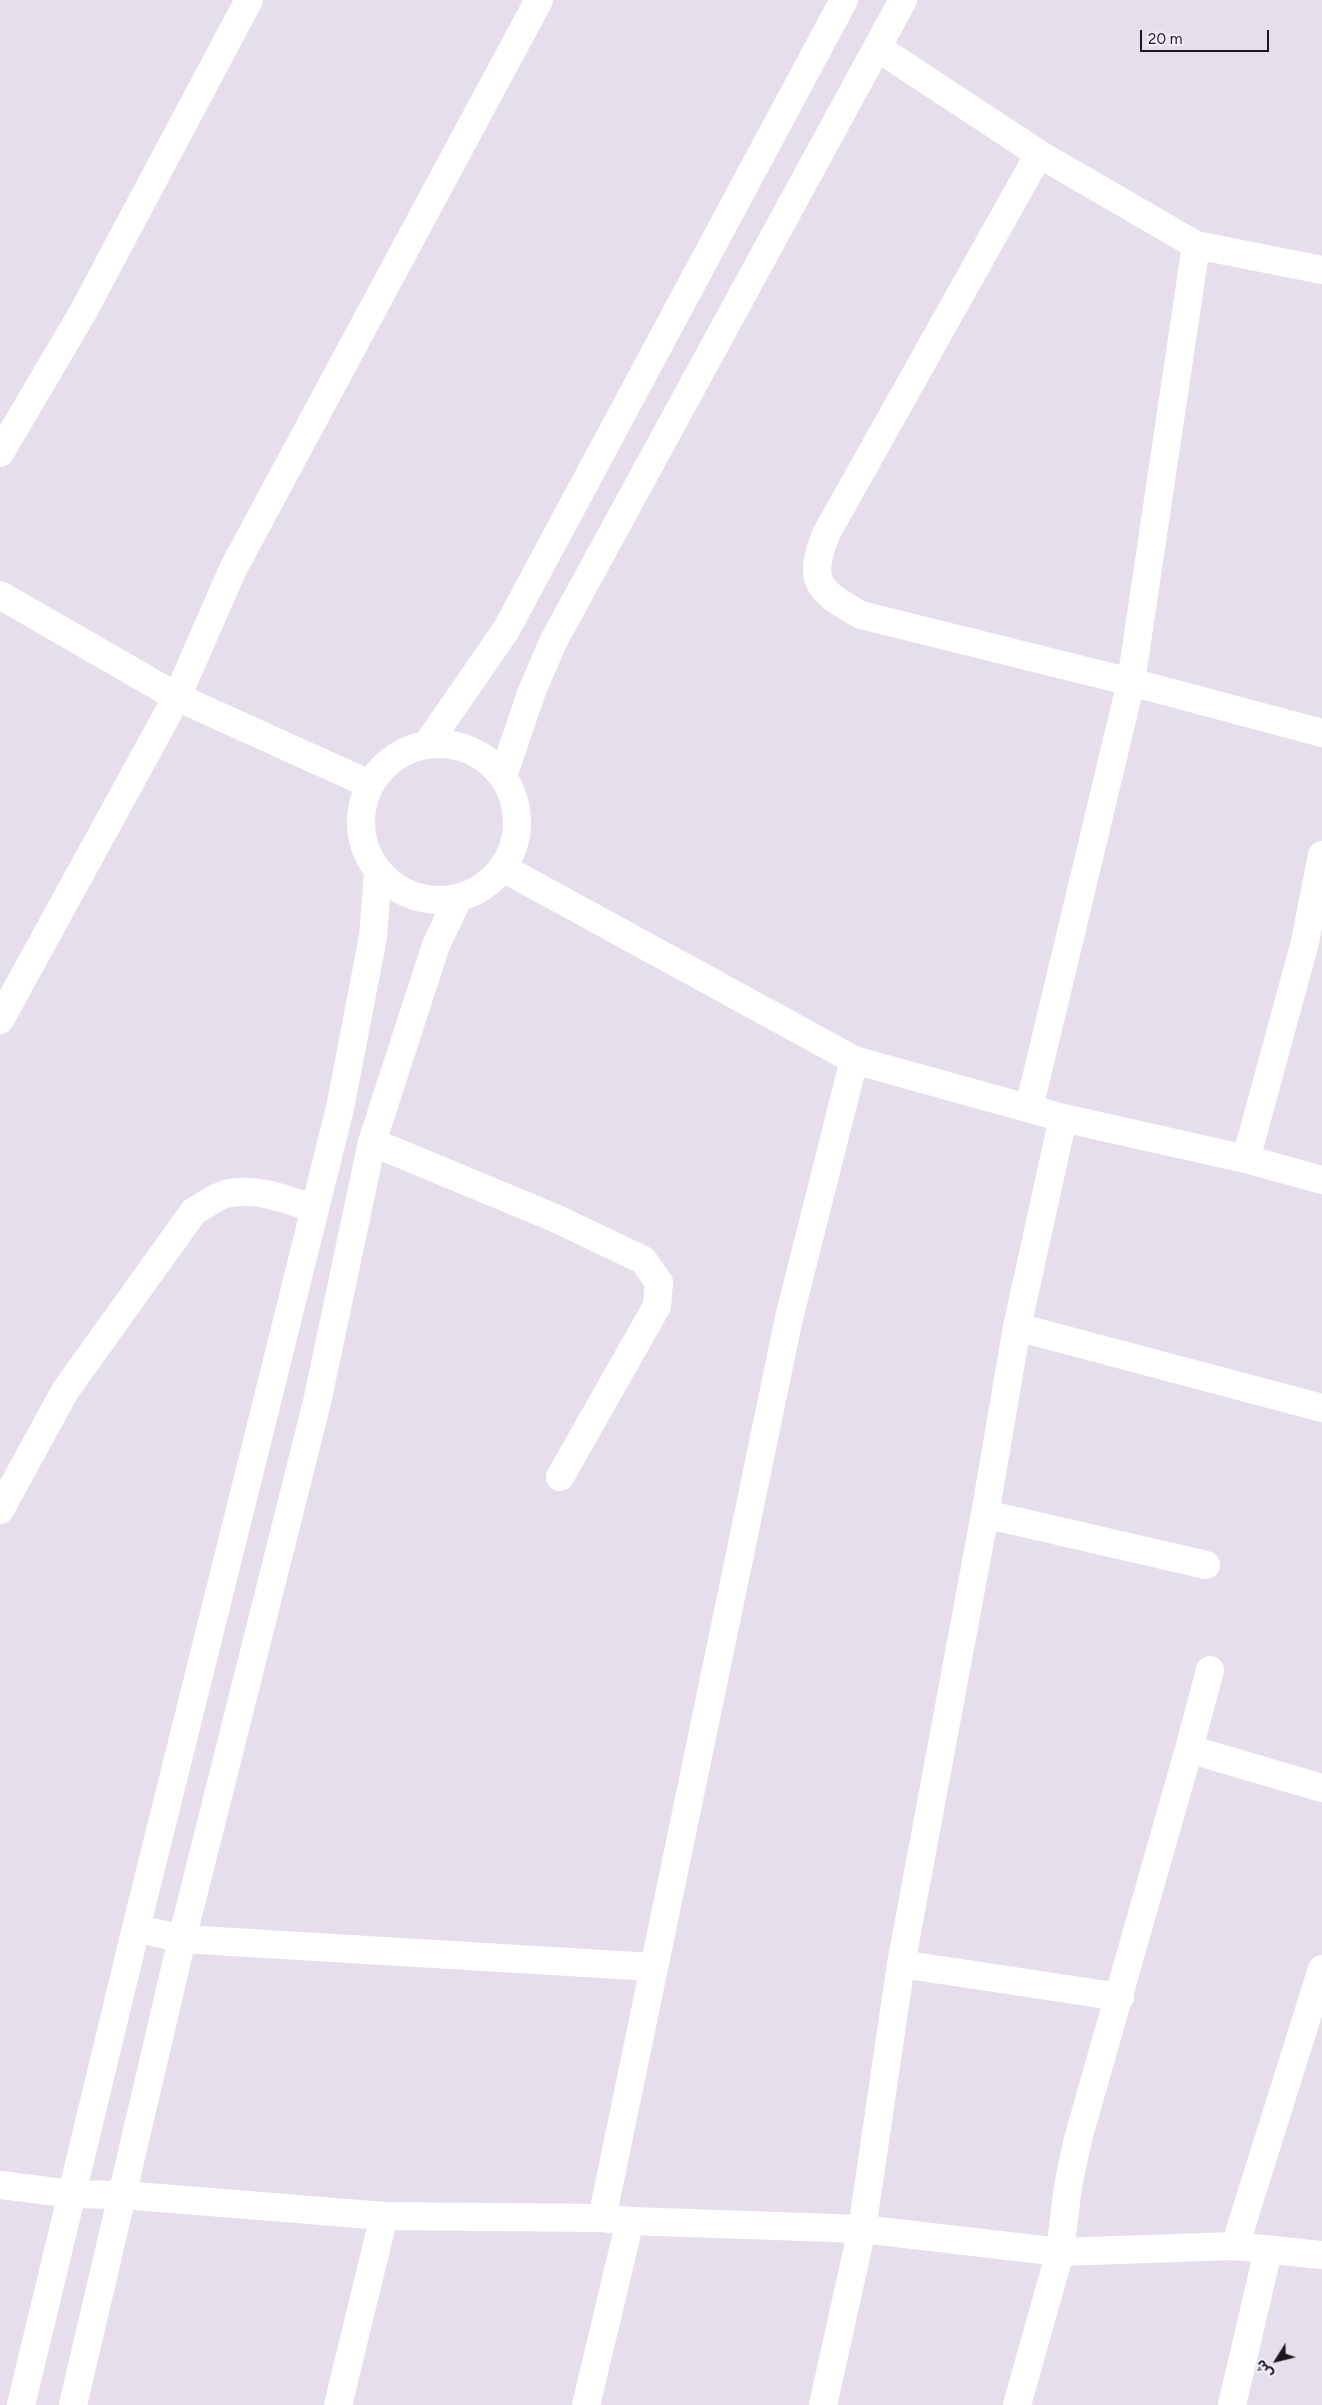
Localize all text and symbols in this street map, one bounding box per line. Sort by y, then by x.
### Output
scale bar [1142,20,1271,52]
text: 20 m [1148,30,1182,48]
north arrow [1252,2335,1302,2385]
text: ش [1252,2356,1277,2382]

